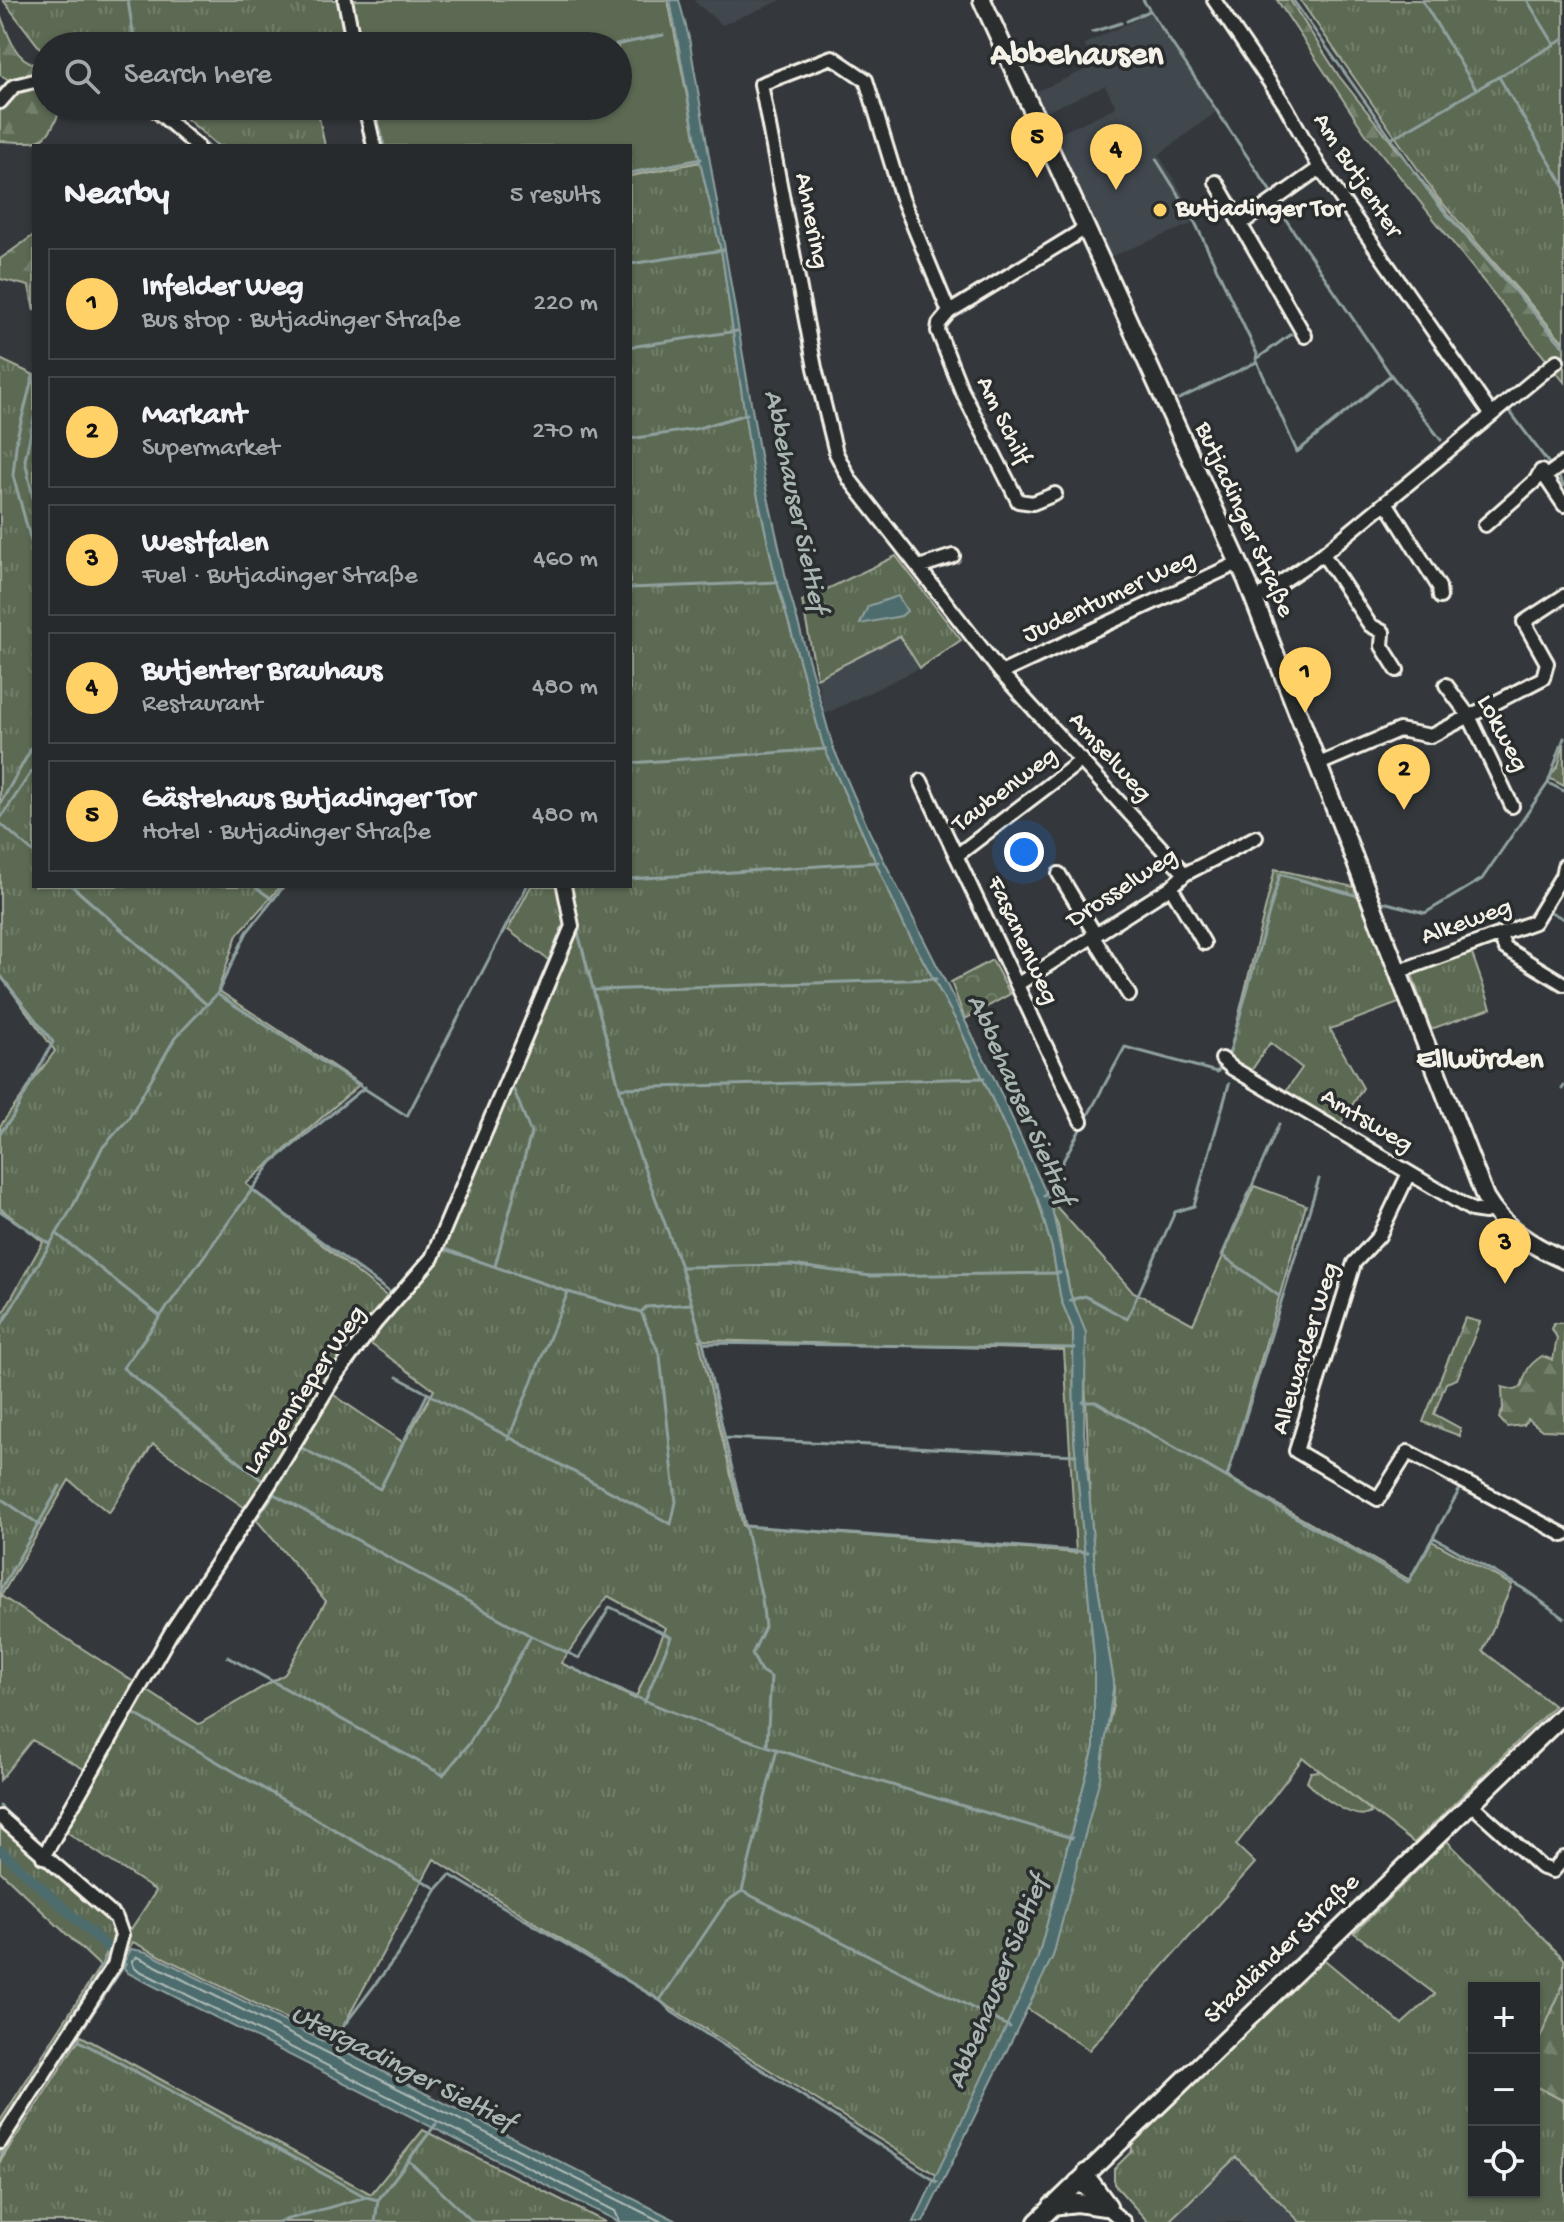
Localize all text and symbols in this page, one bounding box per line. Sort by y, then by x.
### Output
search box [32,32,632,120]
district label: Abbehausen [990,37,1164,77]
icon: search [60,54,104,98]
text: Search here [124,59,272,94]
street label: Am Butjenter [1304,108,1409,247]
pin: 5 [1011,112,1063,178]
pin: 4 [1090,124,1142,190]
street label: Ahnering [786,170,834,272]
text: Nearby [64,176,169,216]
text: 5 results [510,181,600,212]
place label: Butjadinger Tor [1175,195,1346,226]
marker: Butjadinger Tor [1151,201,1169,219]
text: Infelder Weg [142,271,304,306]
text: 1 [87,289,97,320]
text: 220 m [533,289,598,320]
text: Bus stop · Butjadinger Straße [142,306,461,337]
street label: Am Schilf [967,372,1037,472]
water label: Abbehauser Sieltief [754,387,835,619]
text: Markant [142,399,247,434]
text: 2 [86,417,98,448]
text: 270 m [532,417,598,448]
street label: Butjadinger Straße [1186,417,1300,623]
text: Supermarket [142,434,279,465]
text: Westfalen [142,527,268,562]
street label: Judentumer Weg [1019,544,1201,652]
text: 3 [85,545,99,576]
text: 460 m [533,545,598,576]
text: Fuel · Butjadinger Straße [142,562,418,593]
pin: 1 [1279,647,1331,713]
text: Butjenter Brauhaus [142,655,382,690]
text: 4 [86,673,98,704]
text: 480 m [532,673,598,704]
text: Restaurant [142,690,262,721]
street label: Lokweg [1468,690,1534,778]
street label: Amselweg [1060,706,1158,810]
street label: Taubenweg [945,741,1065,842]
pin: 2 [1378,744,1430,810]
text: Gästehaus Butjadinger Tor [142,783,475,818]
text: 5 [85,801,99,832]
text: 480 m [532,801,598,832]
text: Hotel · Butjadinger Straße [142,818,431,849]
your location [1004,832,1044,872]
street label: Drosselweg [1060,842,1184,937]
street label: Fasanenweg [977,871,1064,1010]
street label: Alkeweg [1417,892,1517,954]
water label: Abbehauser Sieltief [958,990,1082,1214]
district label: Ellwürden [1416,1044,1544,1079]
street label: Amtsweg [1314,1082,1418,1162]
pin: 3 [1479,1218,1531,1284]
street label: Allewarder Weg [1266,1259,1348,1439]
street label: Langenrieper Weg [238,1301,374,1481]
street label: Stadländer Straße [1199,1867,1368,2032]
water label: Abbehauser Sieltief [941,1868,1058,2094]
map controls [1468,1982,1540,2198]
button: + [1468,1982,1540,2054]
water label: Utergadinger Sieltief [285,1998,523,2142]
button: − [1468,2054,1540,2126]
button: locate [1468,2126,1540,2198]

